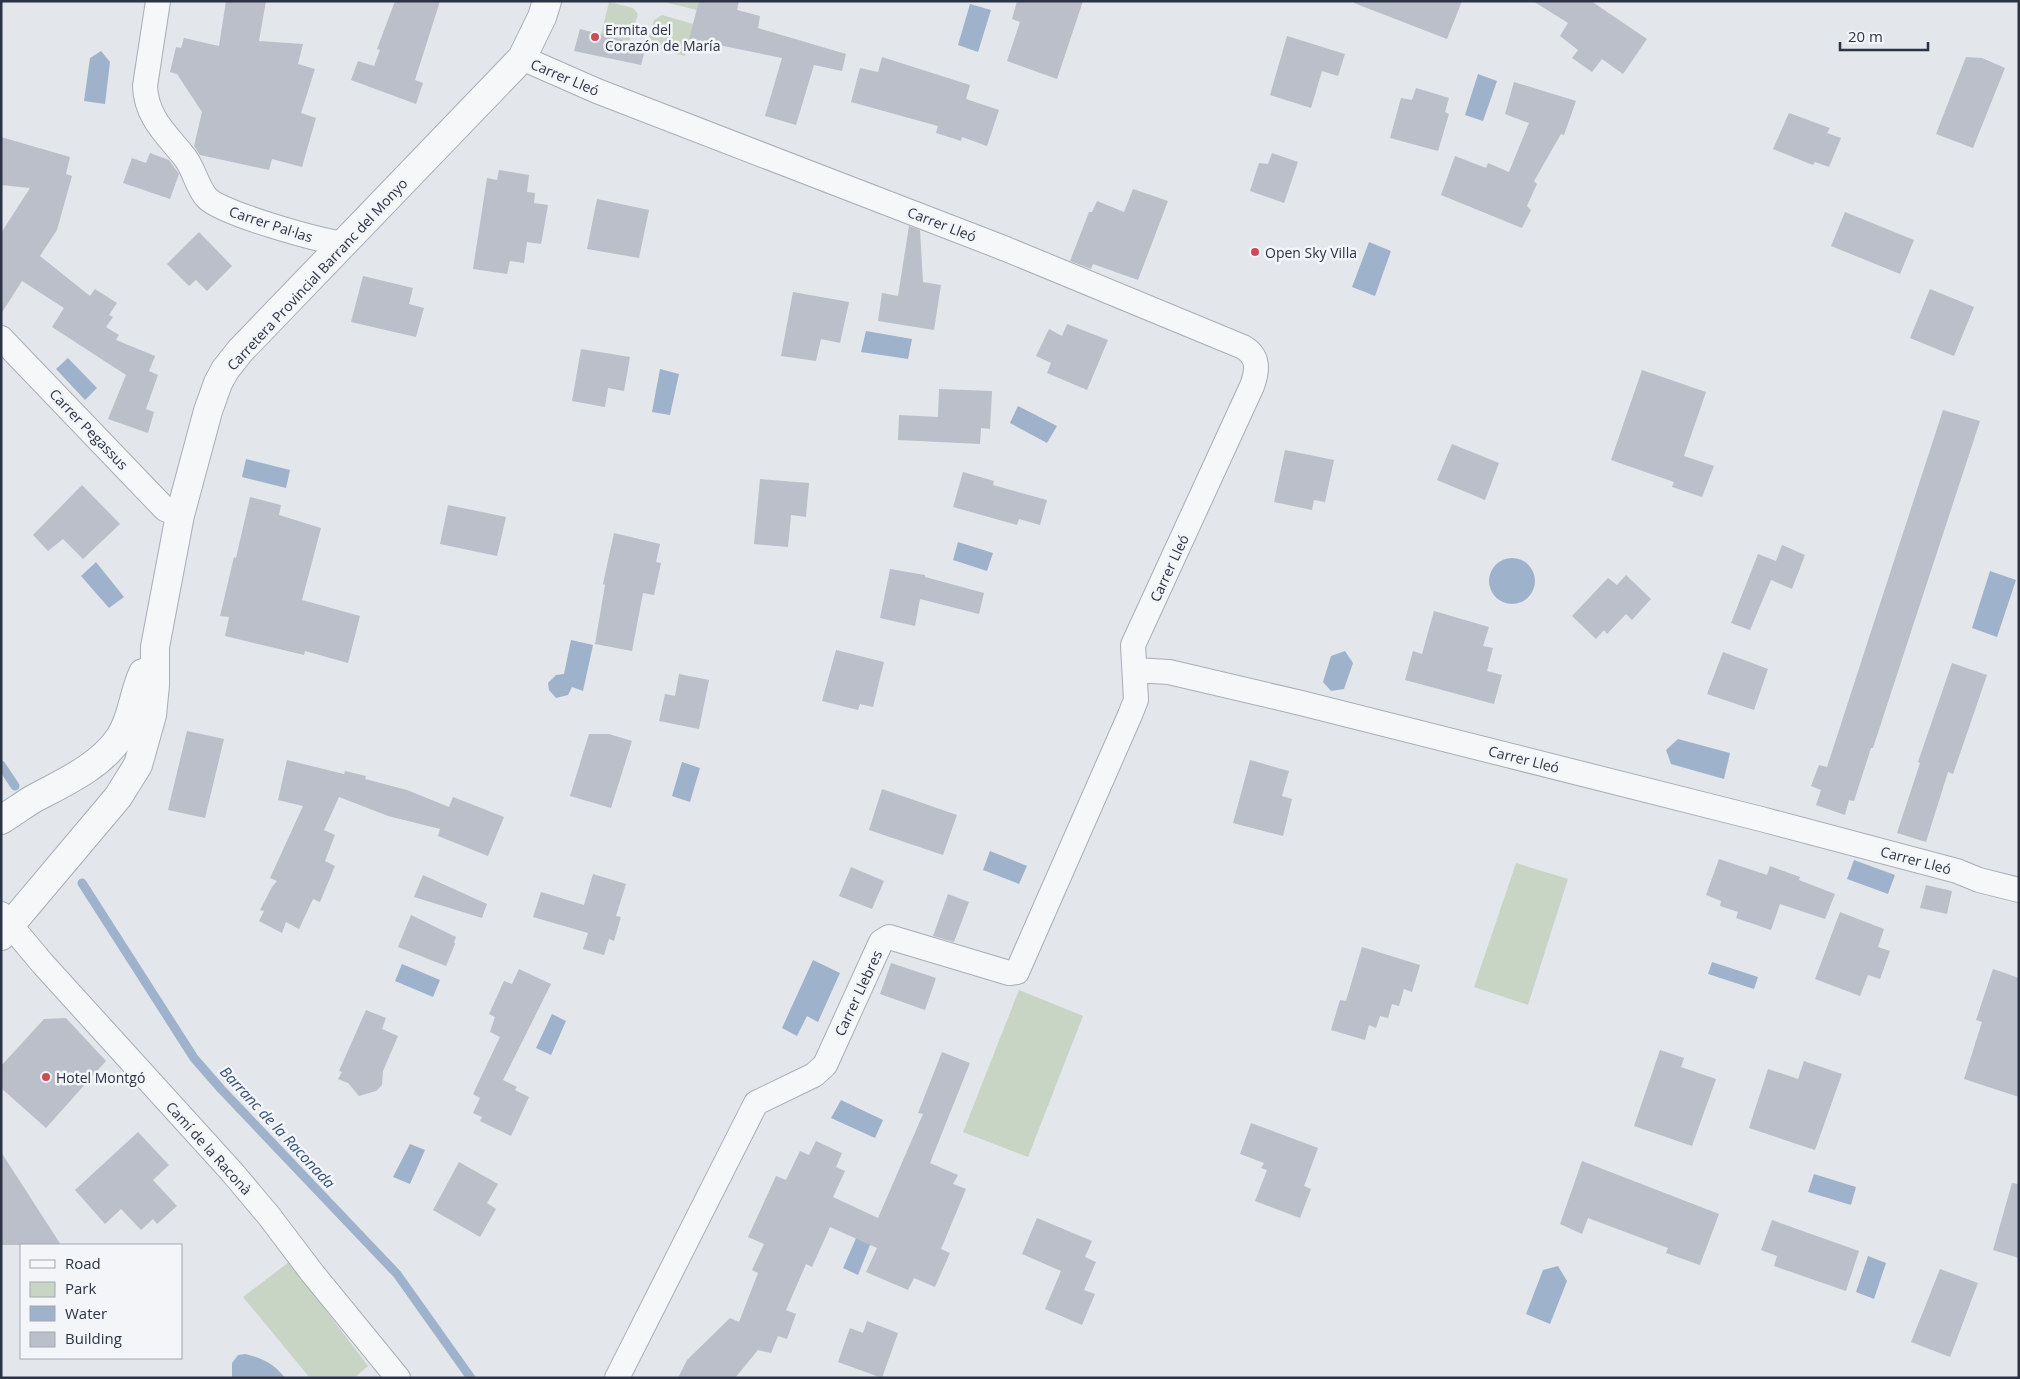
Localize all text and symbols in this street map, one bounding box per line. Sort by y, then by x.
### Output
place label: Ermita del Corazón de María [605,20,720,55]
scale bar [1840,20,1928,52]
text: 20 m [1848,26,1883,46]
marker: Ermita del Corazón de María [589,31,601,43]
street label: Carrer Lleó [528,54,602,100]
street label: Carretera Provincial Barranc del Monyo [223,174,411,374]
street label: Carrer Pal·las [227,202,315,247]
street label: Carrer Lleó [905,202,979,246]
place label: Open Sky Villa [1265,243,1357,262]
marker: Open Sky Villa [1249,246,1261,258]
street label: Carrer Pegassus [46,384,133,474]
street label: Carrer Lleó [1145,531,1193,605]
street label: Carrer Lleó [1487,741,1561,777]
street label: Carrer Lleó [1879,841,1953,879]
street label: Carrer Llebres [830,947,886,1039]
water label: Barranc de la Raconada [216,1062,340,1193]
place label: Hotel Montgó [56,1068,145,1087]
marker: Hotel Montgó [40,1071,52,1083]
street label: Camí de la Raconà [162,1097,256,1199]
legend [20,1244,182,1359]
text: Road [65,1253,101,1273]
text: Park [65,1278,96,1298]
text: Water [65,1303,107,1323]
text: Building [65,1328,122,1348]

